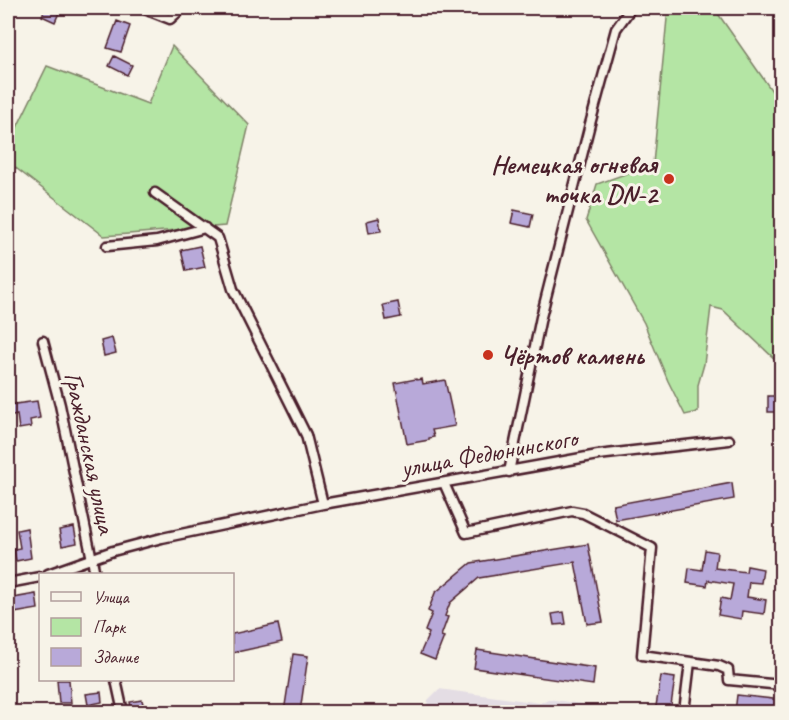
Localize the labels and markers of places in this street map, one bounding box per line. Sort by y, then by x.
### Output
place label: Немецкая огневая точка DN-2 [491,148,659,211]
marker: Немецкая огневая точка DN-2 [662,172,676,186]
place label: Чёртов камень [500,339,646,372]
marker: Чёртов камень [481,348,495,362]

